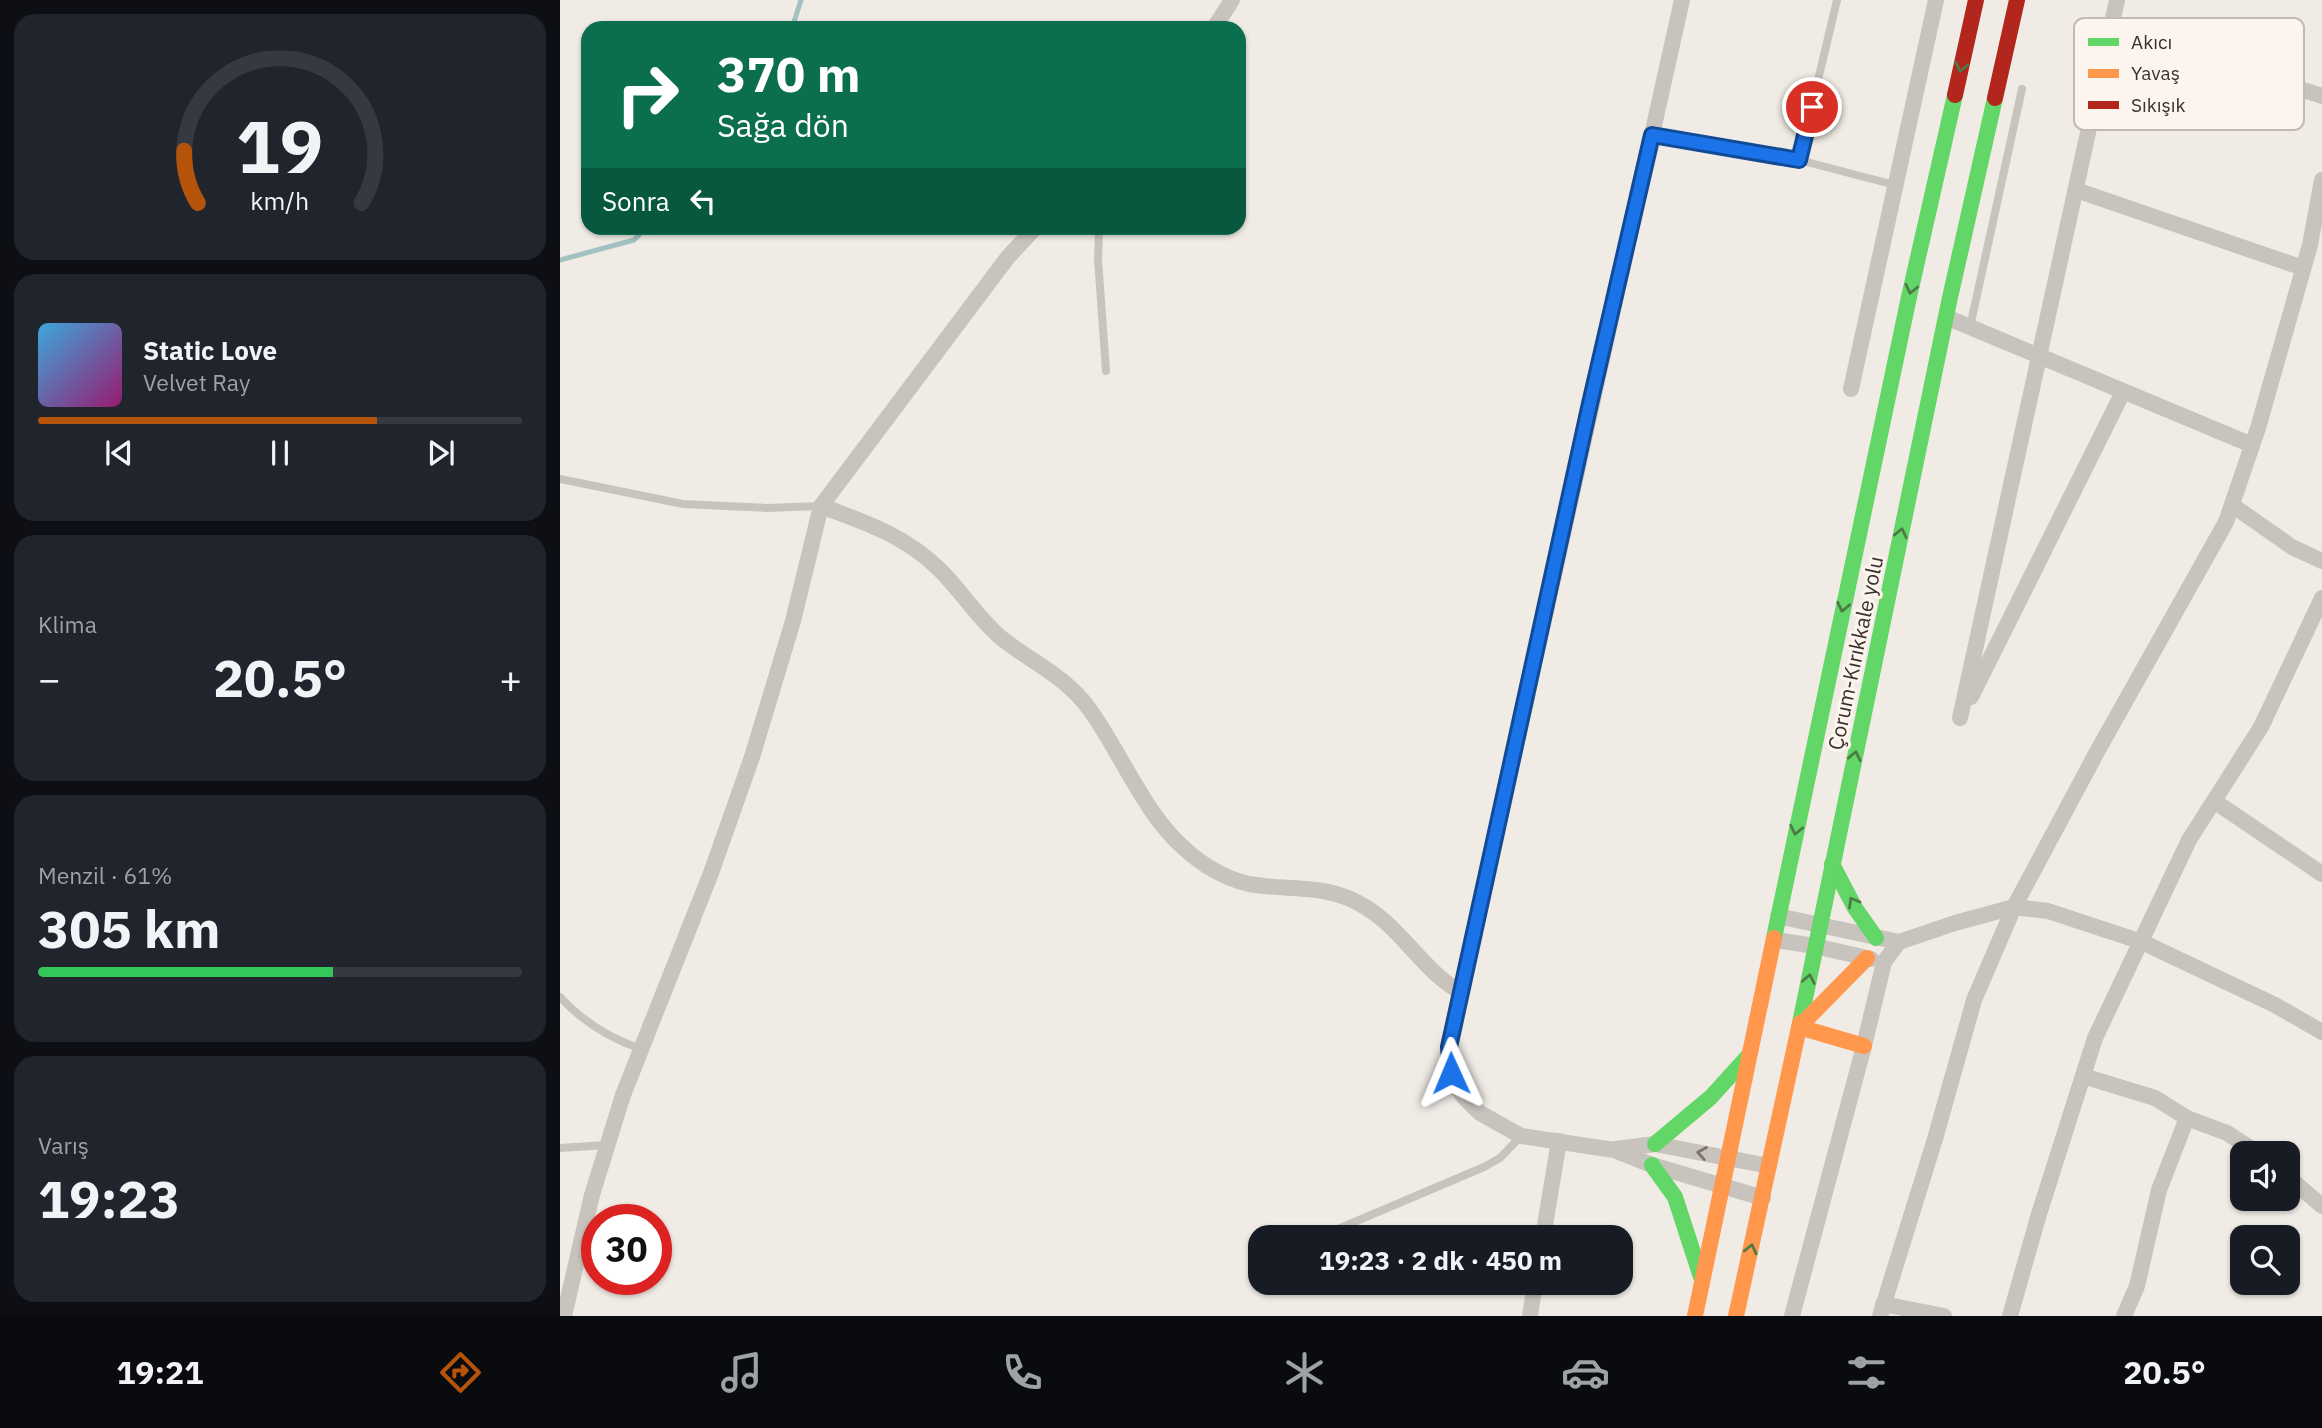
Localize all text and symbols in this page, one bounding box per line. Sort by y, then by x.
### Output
legend [2074,18,2304,130]
text: Akıcı [2131,30,2172,54]
text: 370 m [717,42,861,105]
icon: right [602,49,693,140]
one-way arrow [1954,61,1969,73]
text: Yavaş [2131,61,2180,85]
pin [1782,77,1842,137]
icon: arrive [1793,88,1831,126]
text: Sıkışık [2131,93,2186,117]
text: 19 [236,99,324,194]
text: Sağa dön [717,104,849,146]
icon: left [684,182,722,220]
text: km/h [251,184,309,217]
text: Sonra [602,184,670,218]
one-way arrow [1905,283,1919,295]
text: Static Love [143,333,277,367]
text: Velvet Ray [143,367,250,397]
icon: previous [100,434,138,472]
icon: pause [261,434,299,472]
icon: next [422,434,460,472]
one-way arrow [1893,527,1908,539]
street label: Çorum-Kırıkkale yolu [1821,553,1889,753]
one-way arrow [1837,601,1852,613]
text: Klima [38,609,97,639]
text: 20.5° [213,644,347,711]
text: − [38,654,61,703]
text: + [499,654,522,703]
one-way arrow [1846,750,1861,762]
one-way arrow [1790,824,1805,836]
text: Menzil · 61% [38,860,172,890]
text: 305 km [38,895,220,962]
one-way arrow [1848,897,1861,909]
one-way arrow [1800,973,1815,985]
position arrow [1414,1036,1488,1110]
text: Varış [38,1130,89,1160]
map controls [2230,1141,2300,1295]
button: sound [2230,1141,2300,1211]
one-way arrow [1696,1146,1708,1161]
text: 19:23 [38,1165,180,1232]
speed limit sign: 30 [581,1204,672,1295]
button: search [2230,1225,2300,1295]
text: 19:23 · 2 dk · 450 m [1319,1243,1562,1277]
one-way arrow [1743,1243,1757,1255]
icon: directions [436,1348,485,1397]
icon: music [717,1348,766,1397]
icon: phone [998,1348,1047,1397]
icon: climate [1280,1348,1329,1397]
icon: car [1561,1348,1610,1397]
icon: filters [1842,1348,1891,1397]
text: 19:21 [116,1351,204,1393]
text: 20.5° [2123,1351,2206,1393]

